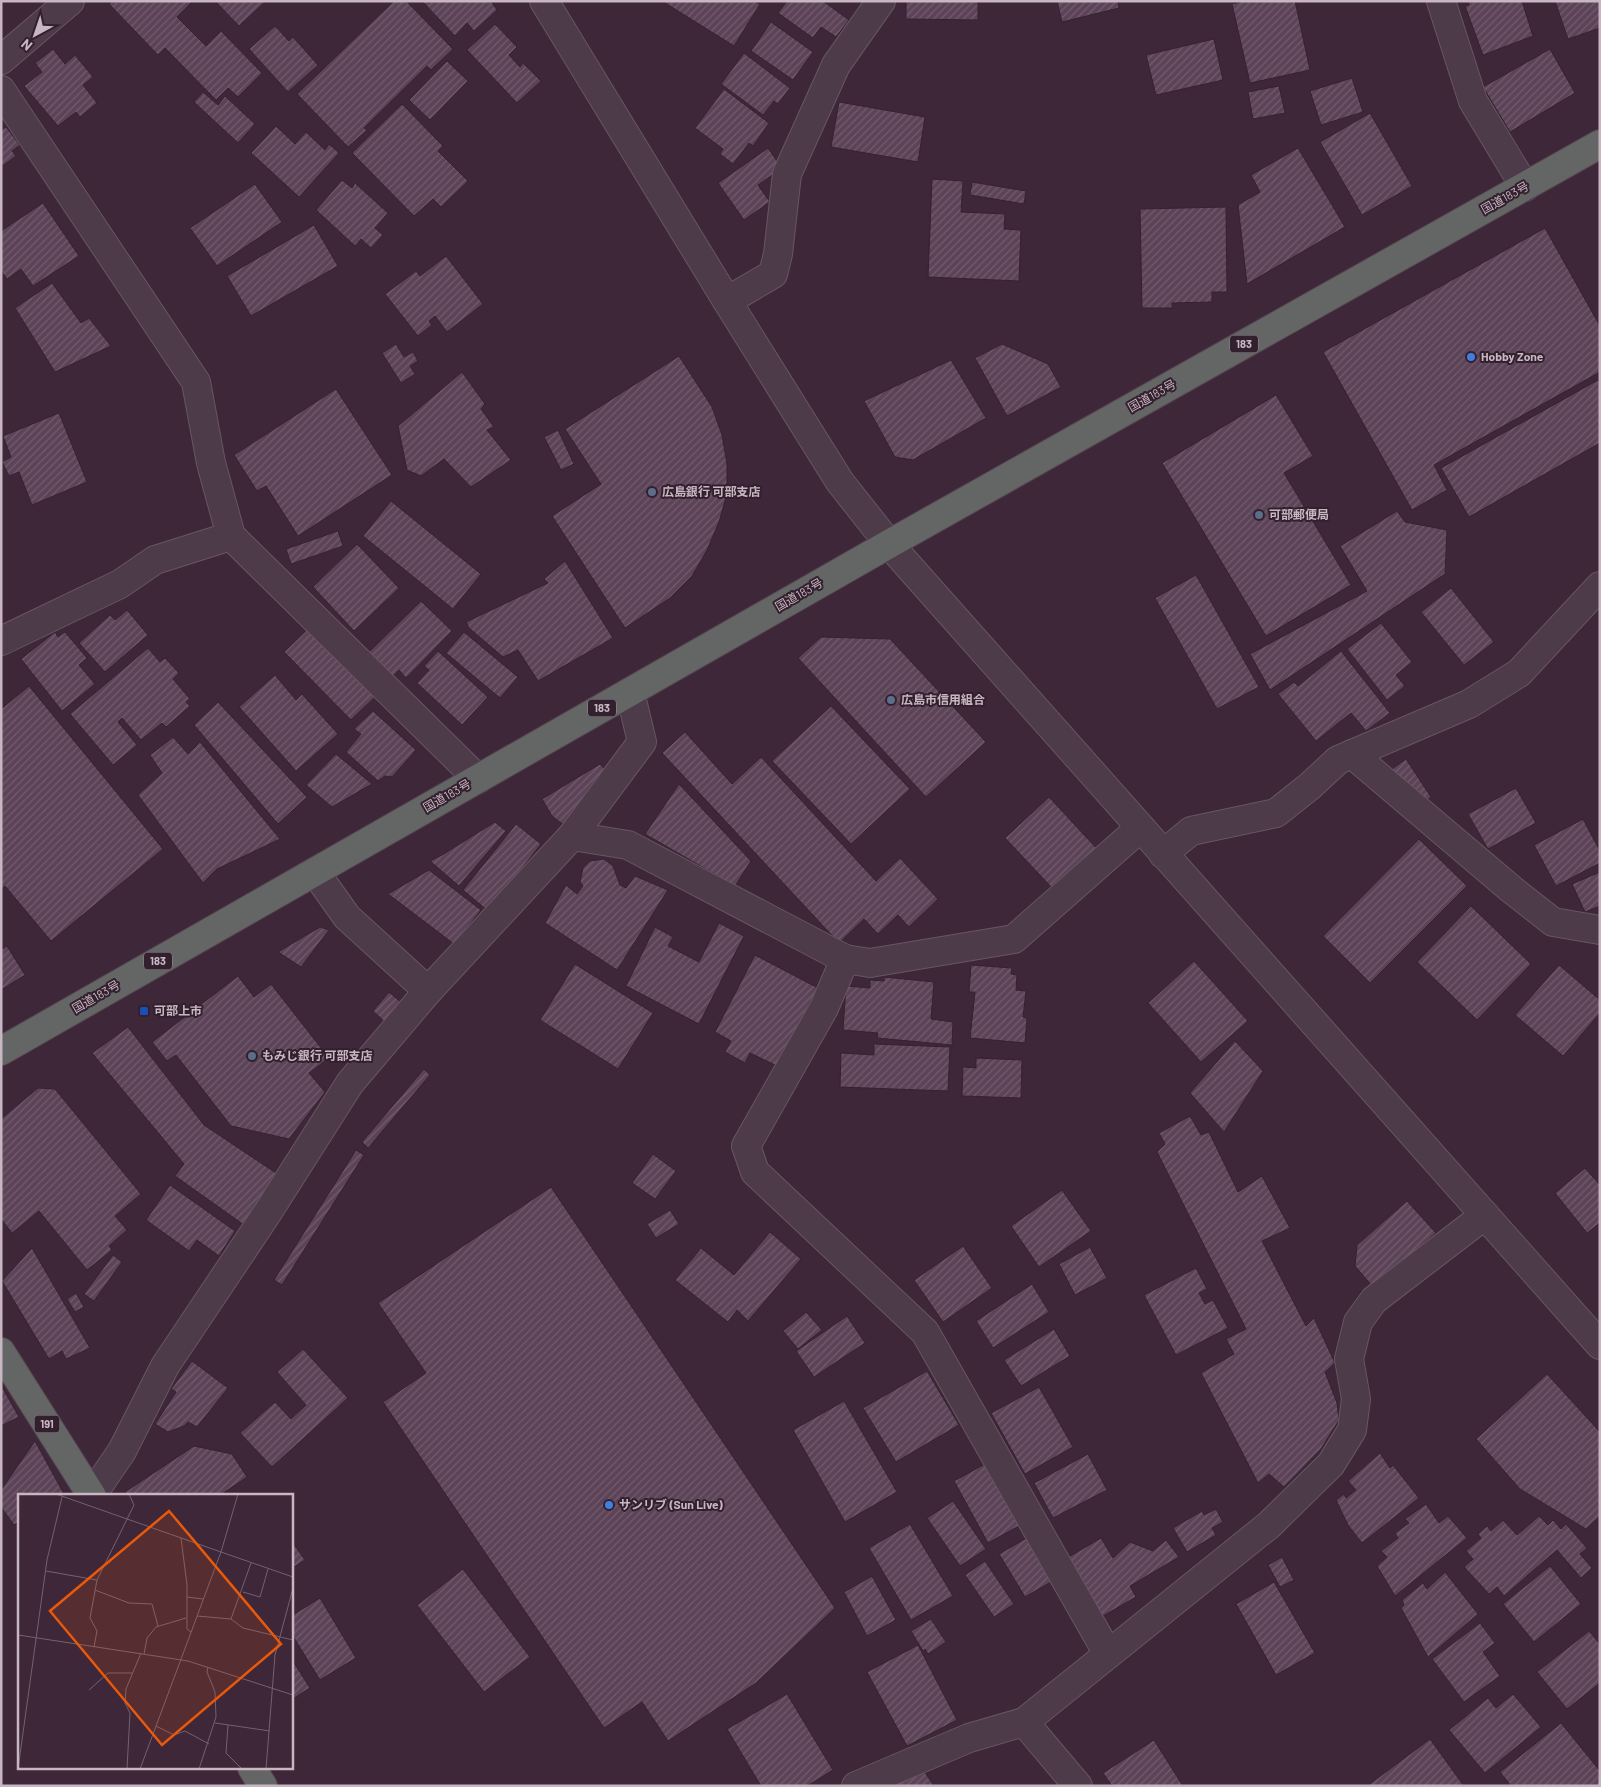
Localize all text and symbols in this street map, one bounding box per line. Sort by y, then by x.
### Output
north arrow [10,10,60,60]
text: N [17,36,35,55]
street label: 国道183号 [1478,178,1531,216]
road number: 183 [1230,336,1258,352]
place label: Hobby Zone [1481,349,1544,363]
marker: Hobby Zone [1465,351,1477,363]
street label: 国道183号 [1125,376,1178,414]
place label: 広島銀行 可部支店 [662,484,760,498]
marker: 広島銀行 可部支店 [646,486,658,498]
place label: 可部郵便局 [1269,507,1329,521]
marker: 可部郵便局 [1253,509,1265,521]
street label: 国道183号 [772,575,825,613]
place label: 広島市信用組合 [901,692,985,706]
marker: 広島市信用組合 [885,694,897,706]
road number: 183 [588,700,616,716]
street label: 国道183号 [420,776,473,814]
road number: 183 [144,952,172,969]
street label: 国道183号 [69,977,122,1015]
place label: 可部上市 [154,1003,202,1017]
marker: 可部上市 [138,1005,150,1017]
place label: もみじ銀行 可部支店 [262,1048,372,1062]
marker: もみじ銀行 可部支店 [246,1050,258,1062]
road number: 191 [34,1416,60,1432]
inset map [18,1494,292,1770]
place label: サンリブ (Sun Live) [619,1497,724,1511]
marker: サンリブ (Sun Live) [603,1499,615,1511]

